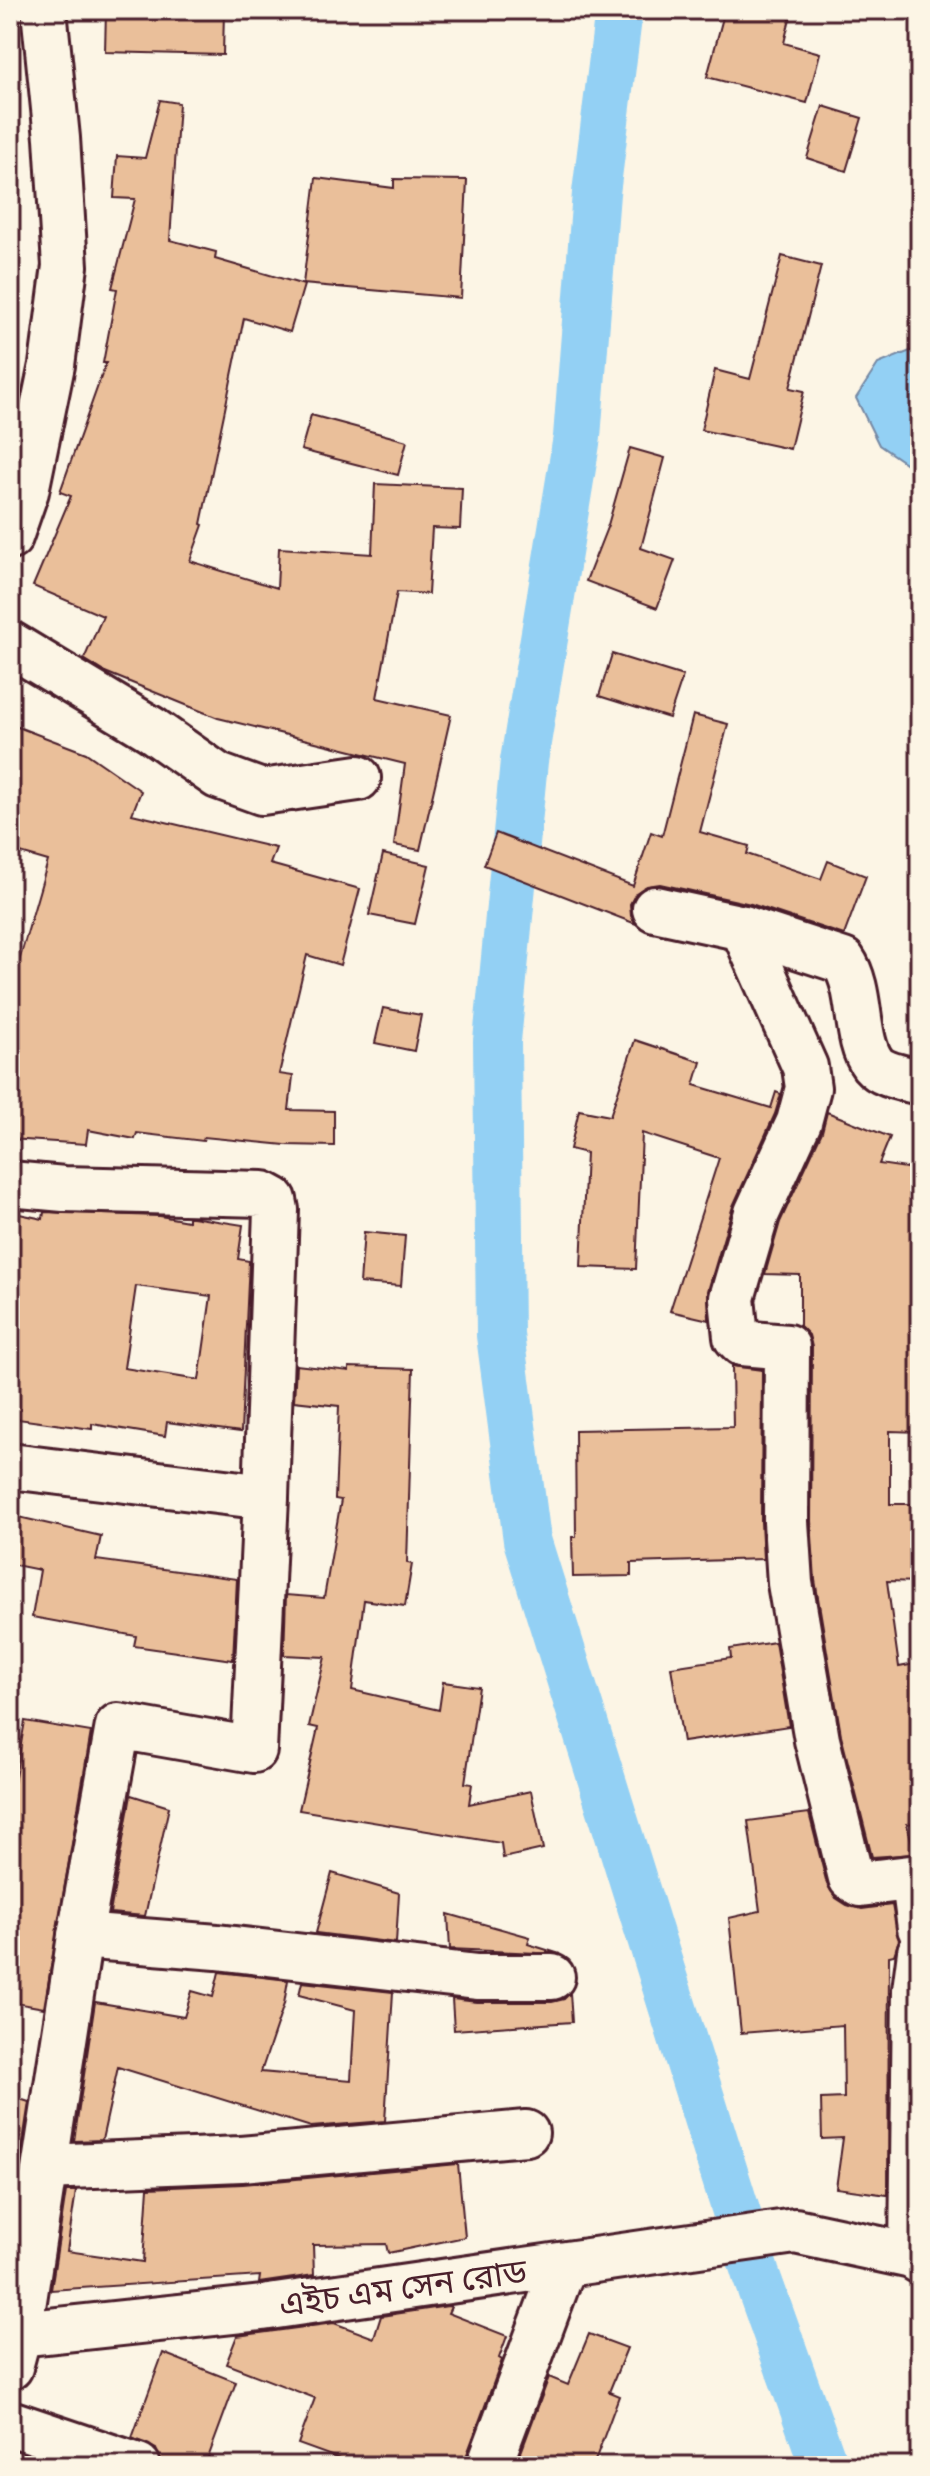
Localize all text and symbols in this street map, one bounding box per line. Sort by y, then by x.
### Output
street label: এইচ এম সেন রোড [277,2250,530,2326]

